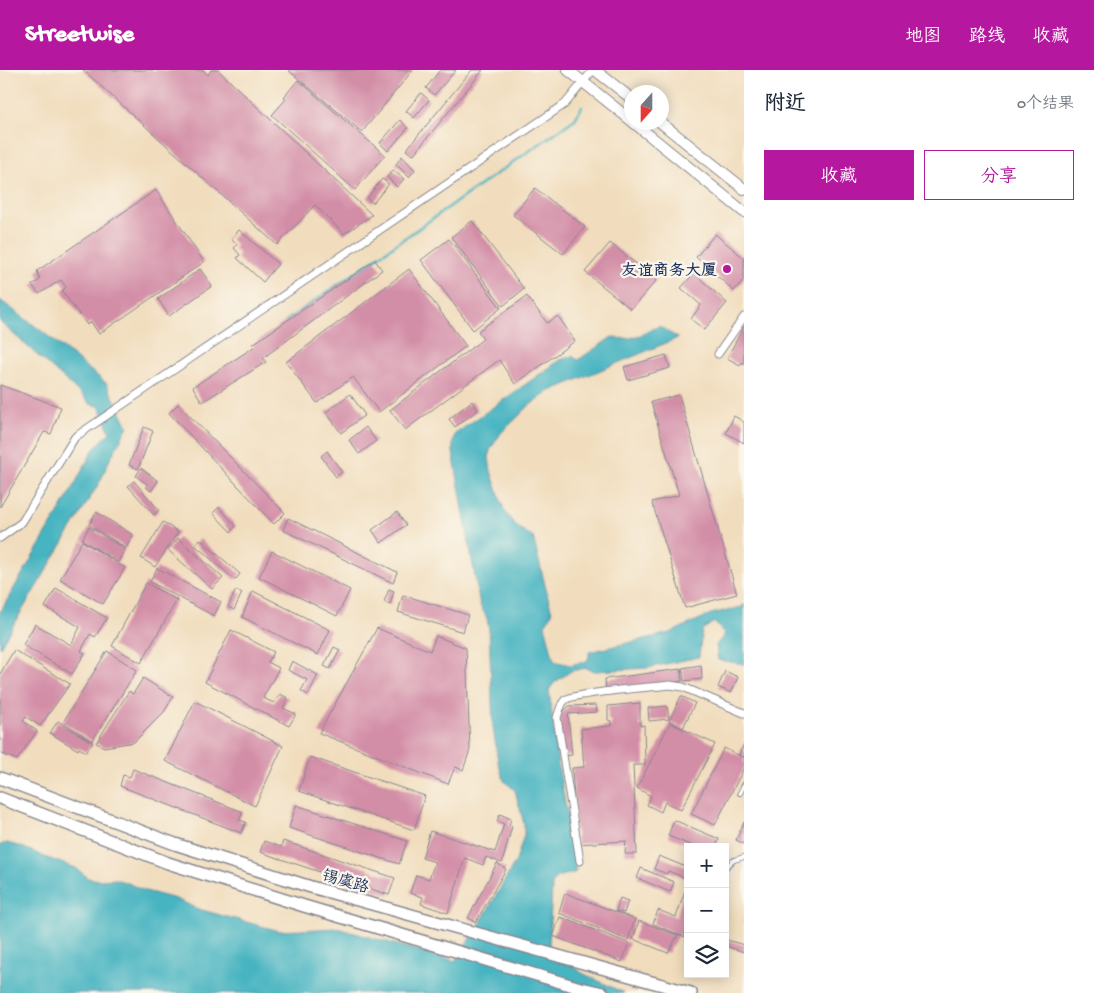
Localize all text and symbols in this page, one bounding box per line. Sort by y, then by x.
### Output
text: Streetwise [25,21,134,50]
text: 地图 [905,27,941,48]
text: 路线 [969,27,1005,48]
text: 收藏 [1033,27,1069,48]
north arrow [624,85,669,130]
text: 附近 [764,93,806,118]
text: 0个结果 [1017,96,1074,115]
button: 收藏 [764,150,914,200]
button: 分享 [924,150,1074,200]
place label: 友谊商务大厦 [621,261,717,282]
marker: 友谊商务大厦 [721,263,733,275]
map controls [684,843,729,978]
button: + [684,843,729,888]
street label: 锡虞路 [319,866,371,899]
button: − [684,888,729,933]
button: layers [684,933,729,978]

